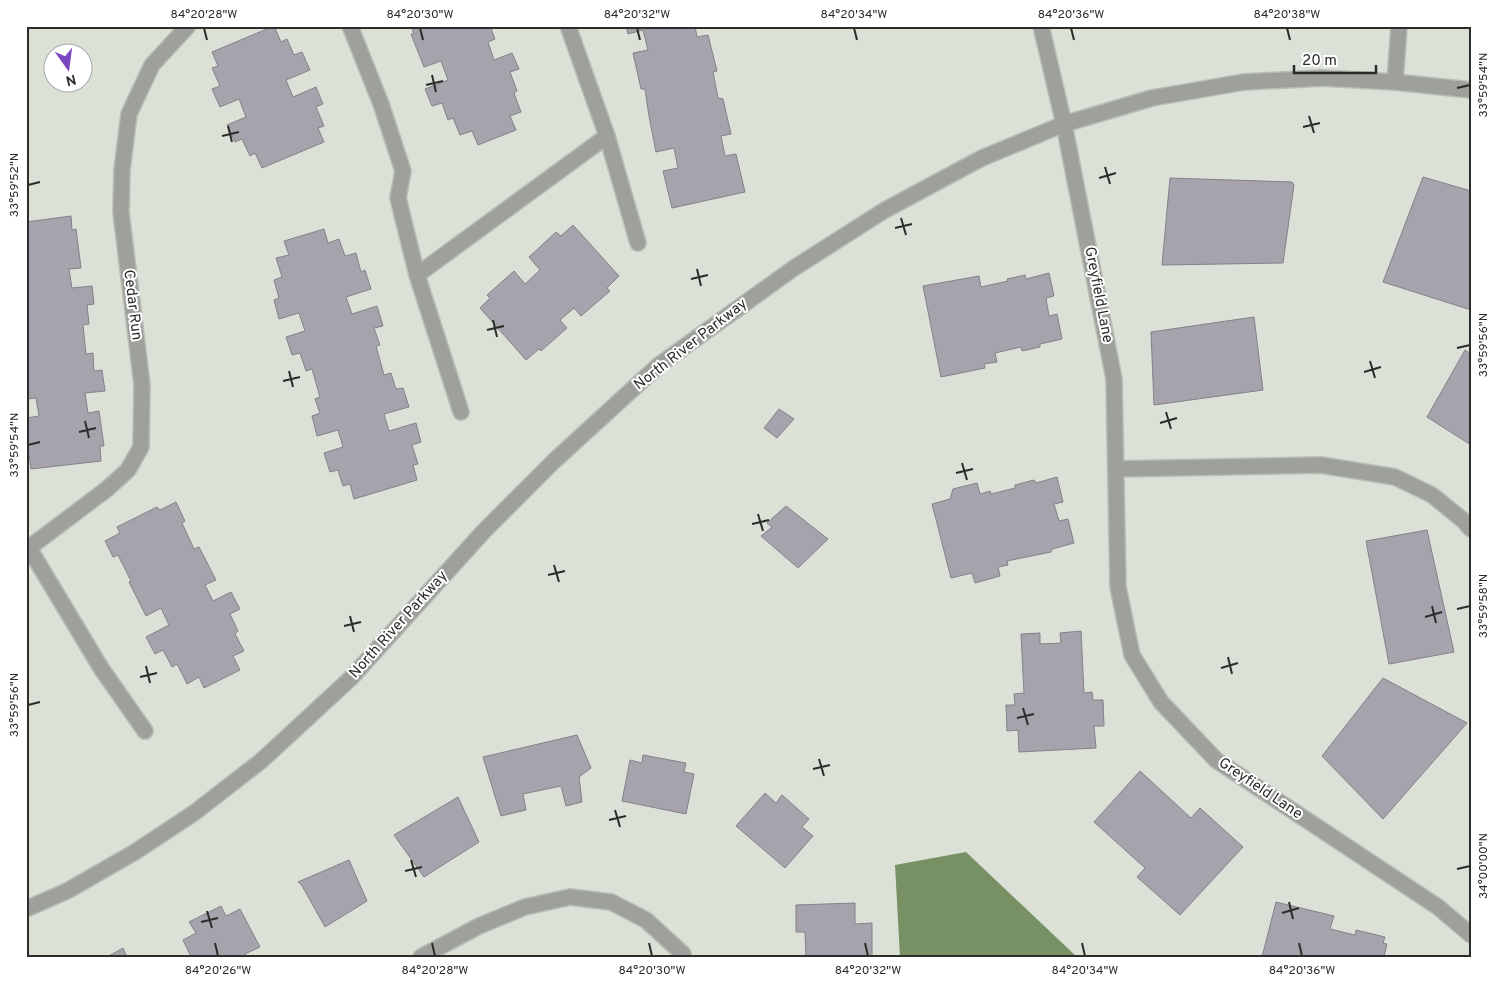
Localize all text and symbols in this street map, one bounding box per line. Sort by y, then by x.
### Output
text: 84°20'28"W [171,7,237,23]
text: 84°20'30"W [386,7,454,23]
text: 84°20'32"W [604,7,670,23]
text: 84°20'34"W [821,7,887,23]
text: 84°20'36"W [1038,7,1104,23]
text: 84°20'38"W [1254,7,1320,23]
north arrow [42,42,92,92]
scale bar [1294,42,1377,74]
text: 20 m [1302,52,1337,71]
text: 33°59'54"N [1476,53,1492,117]
text: N [64,70,78,89]
text: 33°59'52"N [7,153,23,217]
street label: Greyfield Lane [1079,245,1117,345]
street label: Cedar Run [118,269,146,341]
street label: North River Parkway [631,295,751,395]
text: 33°59'56"N [1476,313,1492,377]
text: 33°59'54"N [7,413,23,477]
street label: North River Parkway [346,567,452,683]
text: 33°59'58"N [1476,574,1492,638]
text: 33°59'56"N [7,673,23,737]
street label: Greyfield Lane [1214,754,1306,824]
text: 34°00'00"N [1476,833,1492,899]
text: 84°20'26"W [185,963,251,979]
text: 84°20'28"W [402,963,468,979]
text: 84°20'30"W [618,963,686,979]
text: 84°20'32"W [835,963,901,979]
text: 84°20'34"W [1052,963,1118,979]
text: 84°20'36"W [1269,963,1335,979]

